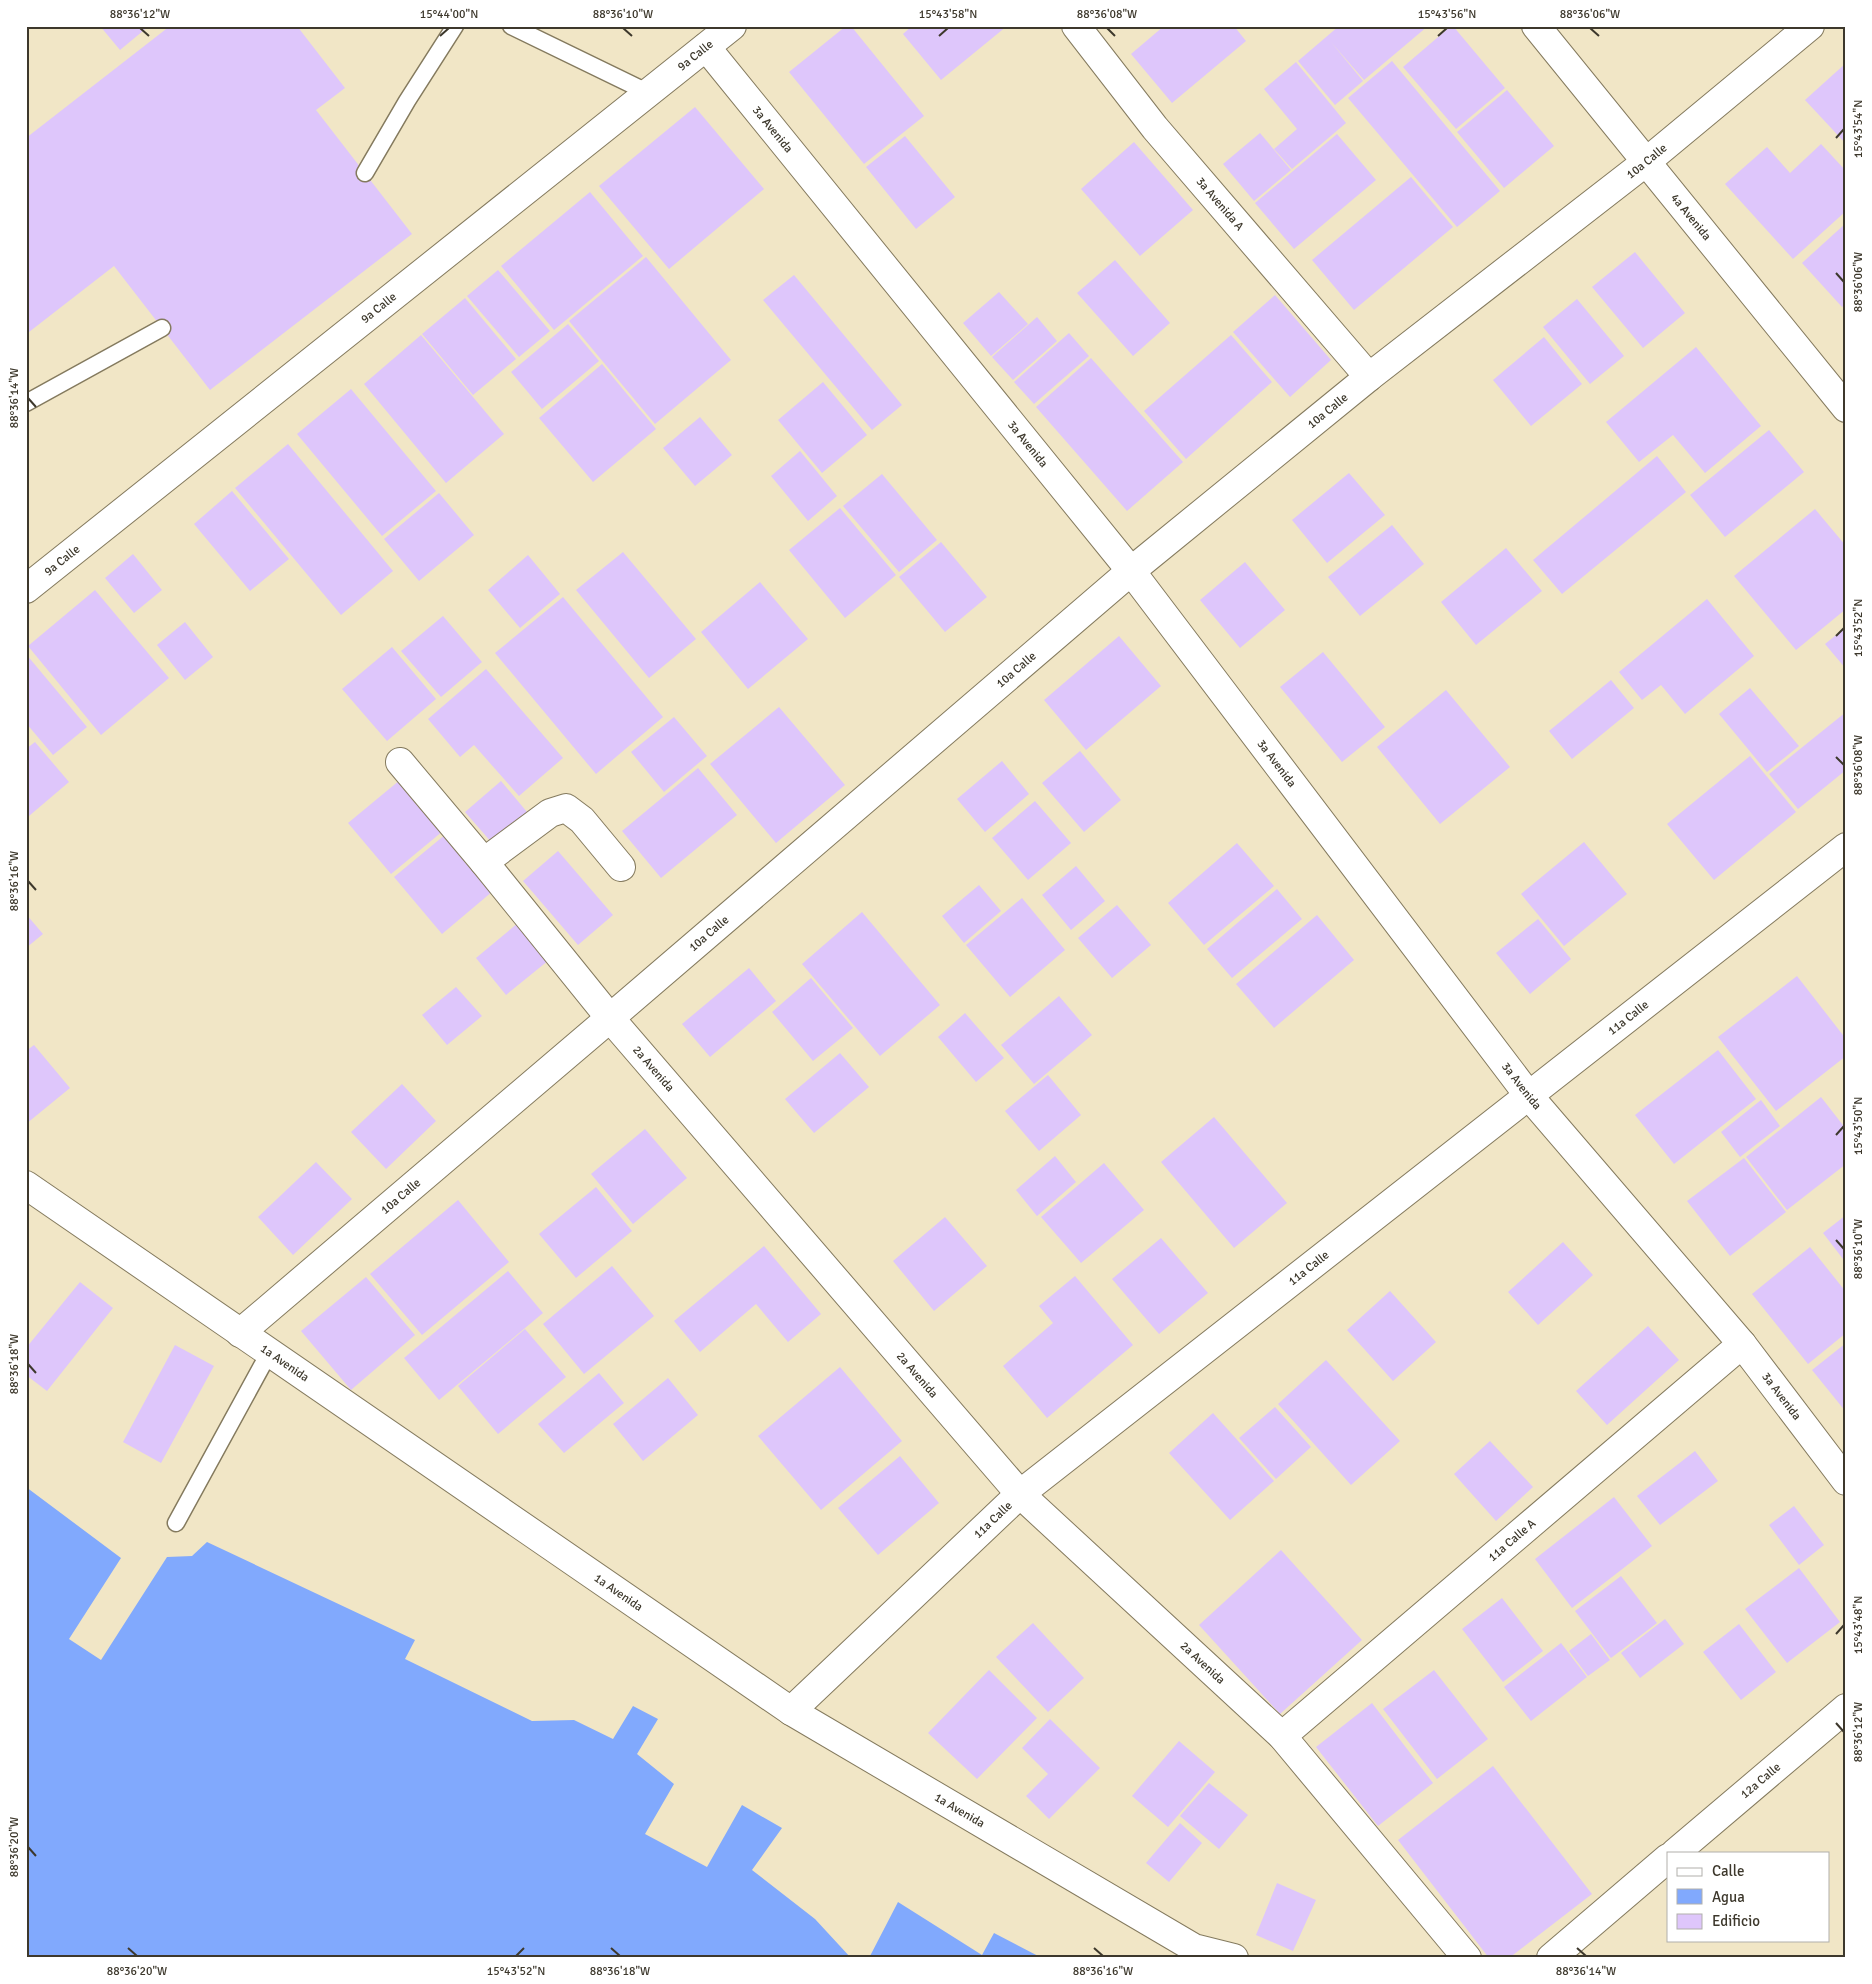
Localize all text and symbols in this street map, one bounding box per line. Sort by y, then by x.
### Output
text: 88°36'12"W [110,7,170,22]
text: 15°44'00"N [420,7,478,22]
text: 88°36'10"W [593,7,653,22]
text: 15°43'58"N [919,7,977,22]
text: 88°36'08"W [1077,7,1137,22]
text: 15°43'56"N [1418,7,1476,22]
text: 88°36'06"W [1560,7,1620,22]
street label: 9a Calle [675,37,716,74]
text: 15°43'54"N [1851,100,1866,158]
street label: 3a Avenida [749,103,796,156]
street label: 10a Calle [1624,141,1670,182]
street label: 3a Avenida A [1193,174,1247,235]
street label: 4a Avenida [1667,191,1714,244]
text: 88°36'06"W [1851,252,1866,312]
street label: 9a Calle [358,289,400,327]
text: 88°36'14"W [7,368,22,428]
street label: 10a Calle [1305,390,1351,432]
street label: 3a Avenida [1004,418,1051,471]
street label: 9a Calle [41,542,83,579]
text: 15°43'52"N [1851,599,1866,657]
street label: 10a Calle [993,649,1039,691]
text: 88°36'08"W [1851,735,1866,795]
street label: 3a Avenida [1254,737,1299,790]
text: 88°36'16"W [7,851,22,911]
street label: 10a Calle [686,912,732,955]
street label: 11a Calle [1605,997,1652,1039]
street label: 2a Avenida [629,1043,677,1095]
street label: 3a Avenida [1498,1060,1544,1113]
text: 15°43'50"N [1851,1097,1866,1155]
street label: 10a Calle [378,1175,424,1218]
text: 88°36'10"W [1851,1219,1866,1279]
street label: 11a Calle [1285,1248,1332,1289]
text: 88°36'18"W [7,1334,22,1394]
street label: 1a Avenida [257,1341,312,1385]
street label: 2a Avenida [893,1349,941,1401]
street label: 3a Avenida [1758,1370,1804,1423]
street label: 11a Calle [971,1498,1016,1542]
street label: 11a Calle A [1485,1516,1540,1565]
street label: 1a Avenida [591,1571,645,1615]
text: 15°43'48"N [1851,1596,1866,1654]
street label: 2a Avenida [1177,1639,1228,1688]
text: 88°36'12"W [1851,1702,1866,1762]
street label: 12a Calle [1738,1760,1784,1802]
street label: 1a Avenida [931,1790,987,1831]
text: 88°36'20"W [7,1817,22,1877]
legend [1667,1852,1830,1942]
text: Calle [1712,1862,1745,1880]
text: Agua [1712,1888,1745,1906]
text: Edificio [1712,1912,1760,1930]
text: 88°36'20"W [107,1964,167,1979]
text: 15°43'52"N [487,1964,545,1979]
text: 88°36'18"W [590,1964,650,1979]
text: 88°36'16"W [1073,1964,1133,1979]
text: 88°36'14"W [1556,1964,1616,1979]

